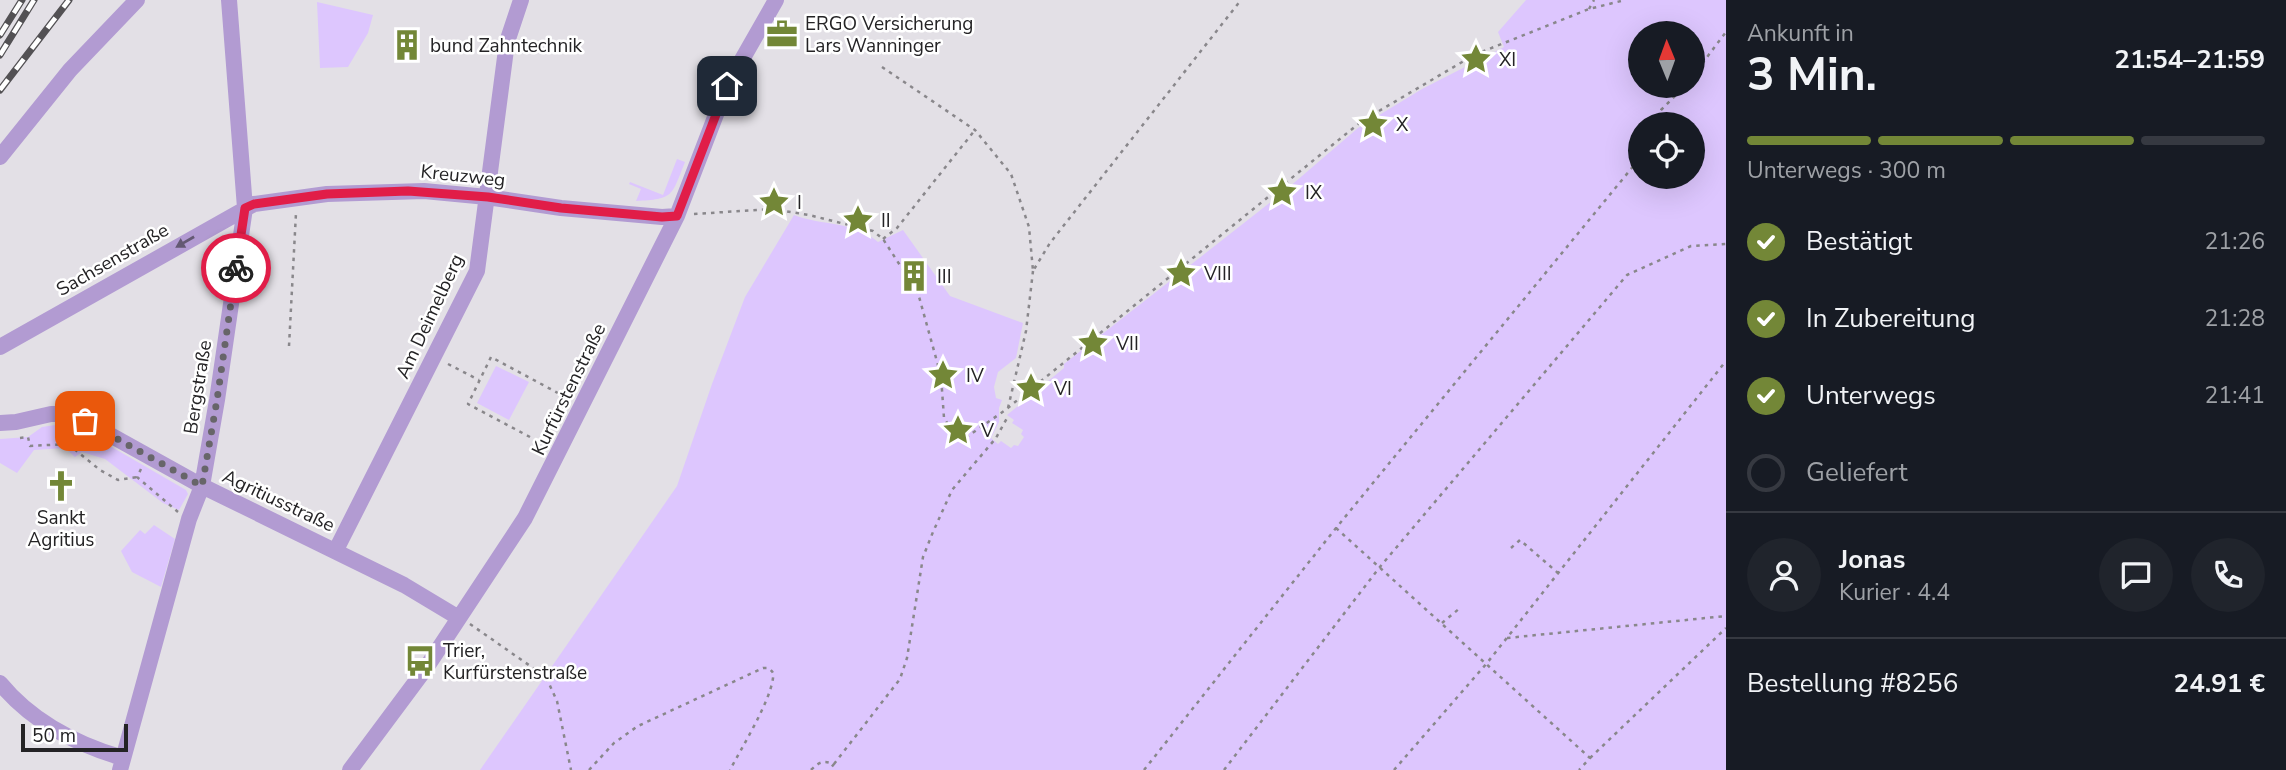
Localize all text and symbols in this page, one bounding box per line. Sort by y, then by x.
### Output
place label: ERGO Versicherung Lars Wanninger [805,11,973,59]
office icon: ERGO Versicherung Lars Wanninger [765,17,799,51]
text: Ankunft in [1747,18,1854,49]
north arrow [1628,21,1704,98]
map controls [1628,21,1705,189]
building icon: bund Zahntechnik [390,28,424,62]
place label: bund Zahntechnik [430,33,583,59]
place icon: XI [1459,42,1493,76]
text: 21:54–21:59 [2114,42,2265,77]
text: 3 Min. [1747,43,1877,106]
place label: XI [1499,47,1516,73]
pin [697,56,757,116]
icon: home [708,67,746,105]
place icon: X [1356,107,1390,141]
place label: X [1396,112,1409,138]
button: locate [1628,112,1705,189]
text: Unterwegs · 300 m [1747,155,1946,186]
street label: Kreuzweg [419,159,507,193]
place icon: IX [1265,175,1299,209]
place label: IX [1305,180,1323,206]
place icon: I [757,185,791,219]
place label: I [797,190,802,216]
place icon: II [841,203,875,237]
place label: II [881,208,891,234]
street label: Sachsenstraße [52,217,173,303]
icon: check [1747,223,1785,261]
text: Bestätigt [1806,224,1912,259]
text: 21:26 [2205,226,2265,257]
courier [201,233,271,303]
one-way arrow [176,236,195,248]
icon: bike [217,249,255,287]
street label: Am Deimelberg [390,250,470,383]
place icon: VIII [1164,256,1198,290]
building icon: III [897,259,931,293]
place label: VIII [1203,261,1232,287]
place label: III [937,264,952,290]
icon: check [1747,300,1785,338]
text: In Zubereitung [1806,301,1975,336]
text: 21:28 [2205,303,2265,334]
street label: Kurfürstenstraße [526,319,612,460]
place icon: VII [1076,326,1110,360]
place label: VII [1115,331,1139,357]
street label: Bergstraße [178,338,218,436]
place icon: IV [926,358,960,392]
place label: IV [966,363,985,389]
place icon: VI [1014,371,1048,405]
place label: VI [1053,376,1072,402]
icon: check [1747,377,1785,415]
text: Unterwegs [1806,378,1936,413]
text: 21:41 [2205,380,2265,411]
pin [55,391,115,451]
icon: bag [66,402,104,440]
place icon: V [941,413,975,447]
place label: V [980,418,995,444]
text: Geliefert [1806,455,1907,490]
street label: Agritiusstraße [218,464,339,538]
church icon: Sankt Agritius [44,469,78,503]
place label: Sankt Agritius [28,505,94,553]
button: person [1747,538,1821,612]
button: chat [2099,538,2173,612]
button: phone [2191,538,2265,612]
text: Jonas [1839,542,1905,577]
text: Kurier · 4.4 [1839,577,1950,608]
place label: Trier, Kurfürstenstraße [443,638,587,686]
bus stop icon: Trier, Kurfürstenstraße [403,644,437,678]
text: Bestellung #8256 [1747,666,1958,701]
text: 24.91 € [2174,666,2265,701]
scale bar [21,721,128,753]
text: 50 m [32,723,76,749]

